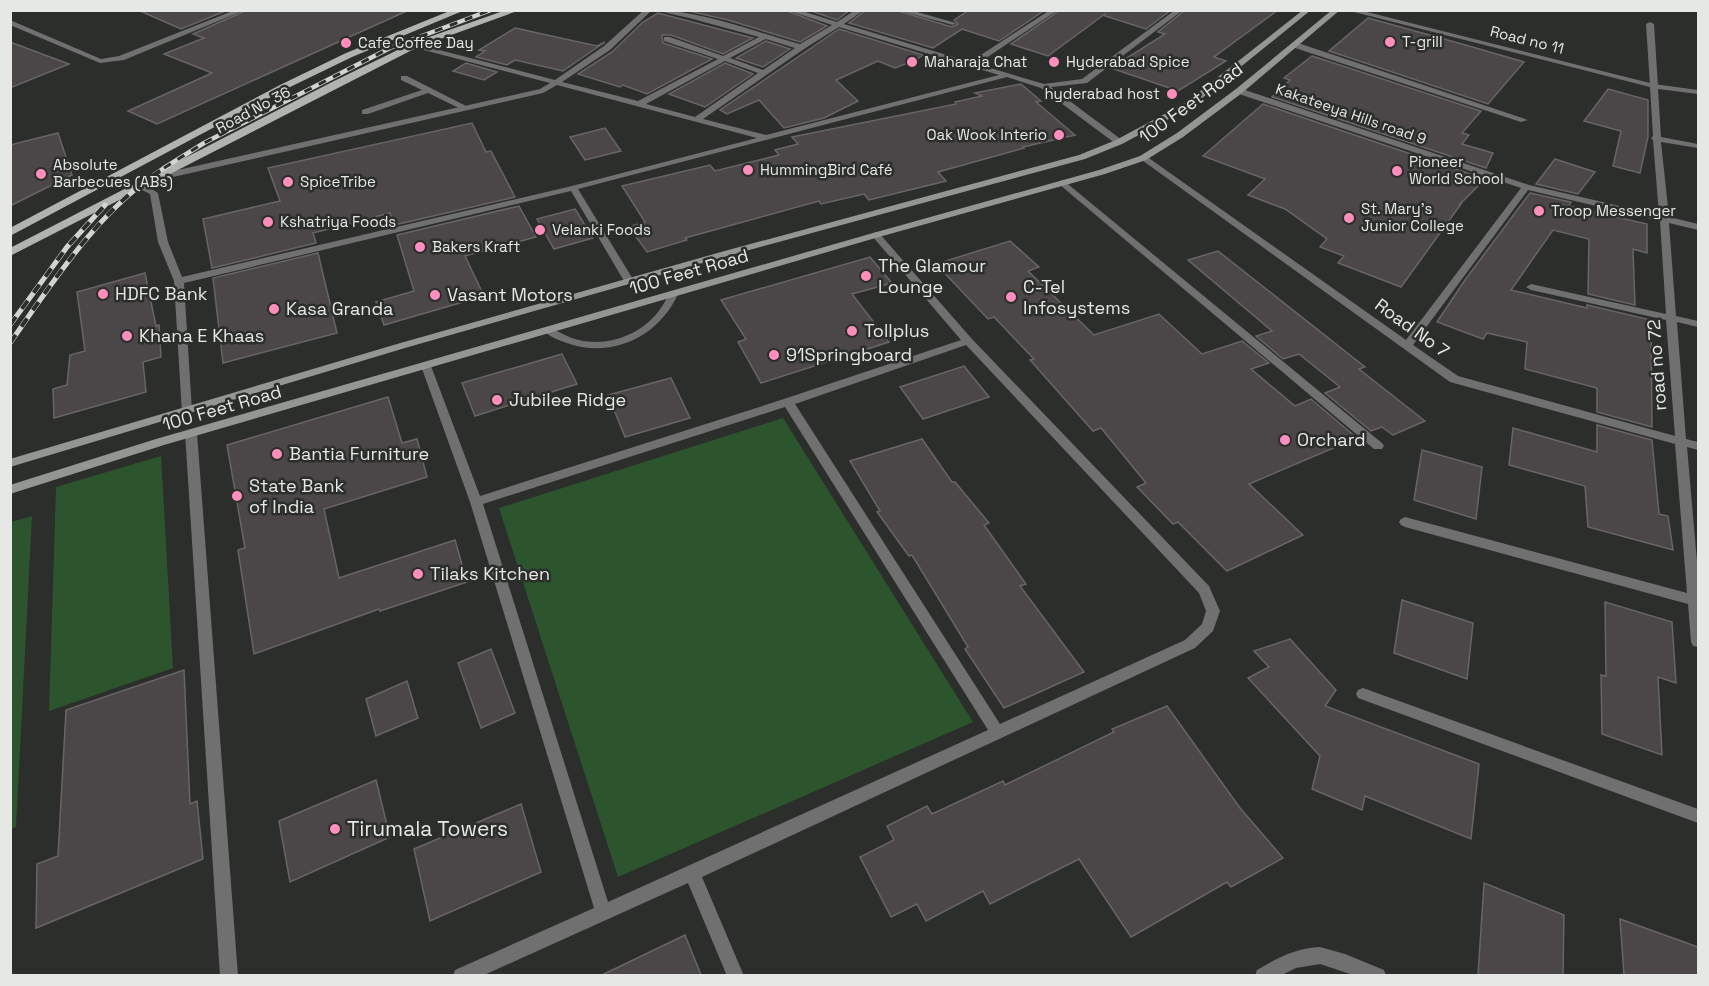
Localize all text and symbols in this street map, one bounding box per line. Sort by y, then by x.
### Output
street label: Road no 11 [1488,21,1566,58]
place label: T-grill [1402,32,1443,51]
place label: Cafe Coffee Day [358,33,474,52]
marker: T-grill [1383,35,1397,49]
marker: Cafe Coffee Day [339,36,353,50]
place label: Maharaja Chat [924,52,1028,71]
place label: Hyderabad Spice [1066,52,1190,71]
marker: Maharaja Chat [905,55,919,69]
marker: Hyderabad Spice [1047,55,1061,69]
street label: 100 Feet Road [1134,57,1247,148]
street label: Kakateeya Hills road 9 [1273,79,1429,148]
street label: Road No 36 [212,82,293,137]
place label: hyderabad host [1044,84,1160,103]
marker: hyderabad host [1165,87,1179,101]
place label: Oak Wook Interio [926,125,1047,144]
marker: Oak Wook Interio [1052,128,1066,142]
place label: Pioneer World School [1409,152,1504,188]
place label: Absolute Barbecues (ABs) [53,155,173,192]
place label: HummingBird Café [760,160,893,179]
marker: HummingBird Café [741,163,755,177]
marker: Pioneer World School [1390,164,1404,178]
marker: Absolute Barbecues (ABs) [34,167,48,181]
place label: SpiceTribe [300,172,376,191]
marker: SpiceTribe [281,175,295,189]
place label: St. Mary's Junior College [1361,199,1464,235]
place label: Troop Messenger [1551,201,1676,220]
marker: Troop Messenger [1532,204,1546,218]
marker: St. Mary's Junior College [1342,211,1356,225]
place label: Kshatriya Foods [280,212,396,231]
marker: Kshatriya Foods [261,215,275,229]
place label: Velanki Foods [552,220,651,239]
marker: Velanki Foods [533,223,547,237]
place label: Bakers Kraft [432,237,520,256]
marker: Bakers Kraft [413,240,427,254]
street label: 100 Feet Road [627,244,751,300]
place label: The Glamour Lounge [878,254,986,298]
marker: The Glamour Lounge [859,269,873,283]
place label: C-Tel Infosystems [1023,275,1130,319]
place label: HDFC Bank [115,282,208,305]
place label: Vasant Motors [447,283,573,306]
marker: HDFC Bank [96,287,110,301]
marker: Vasant Motors [428,288,442,302]
marker: C-Tel Infosystems [1004,290,1018,304]
street label: Road No 7 [1370,293,1454,362]
place label: Kasa Granda [286,297,393,320]
marker: Kasa Granda [267,302,281,316]
place label: Tollplus [864,319,929,342]
street label: road no 72 [1642,319,1671,411]
place label: Khana E Khaas [139,324,264,347]
marker: Tollplus [845,324,859,338]
marker: Khana E Khaas [120,329,134,343]
place label: 91Springboard [786,343,912,366]
marker: 91Springboard [767,348,781,362]
street label: 100 Feet Road [160,380,284,436]
place label: Jubilee Ridge [509,388,626,411]
marker: Jubilee Ridge [490,393,504,407]
place label: Orchard [1297,428,1366,451]
marker: Orchard [1278,433,1292,447]
place label: Bantia Furniture [289,442,429,465]
marker: Bantia Furniture [270,447,284,461]
place label: State Bank of India [249,474,345,518]
marker: State Bank of India [230,489,244,503]
place label: Tilaks Kitchen [430,562,550,585]
marker: Tilaks Kitchen [411,567,425,581]
place label: Tirumala Towers [347,815,508,842]
marker: Tirumala Towers [328,822,342,836]

